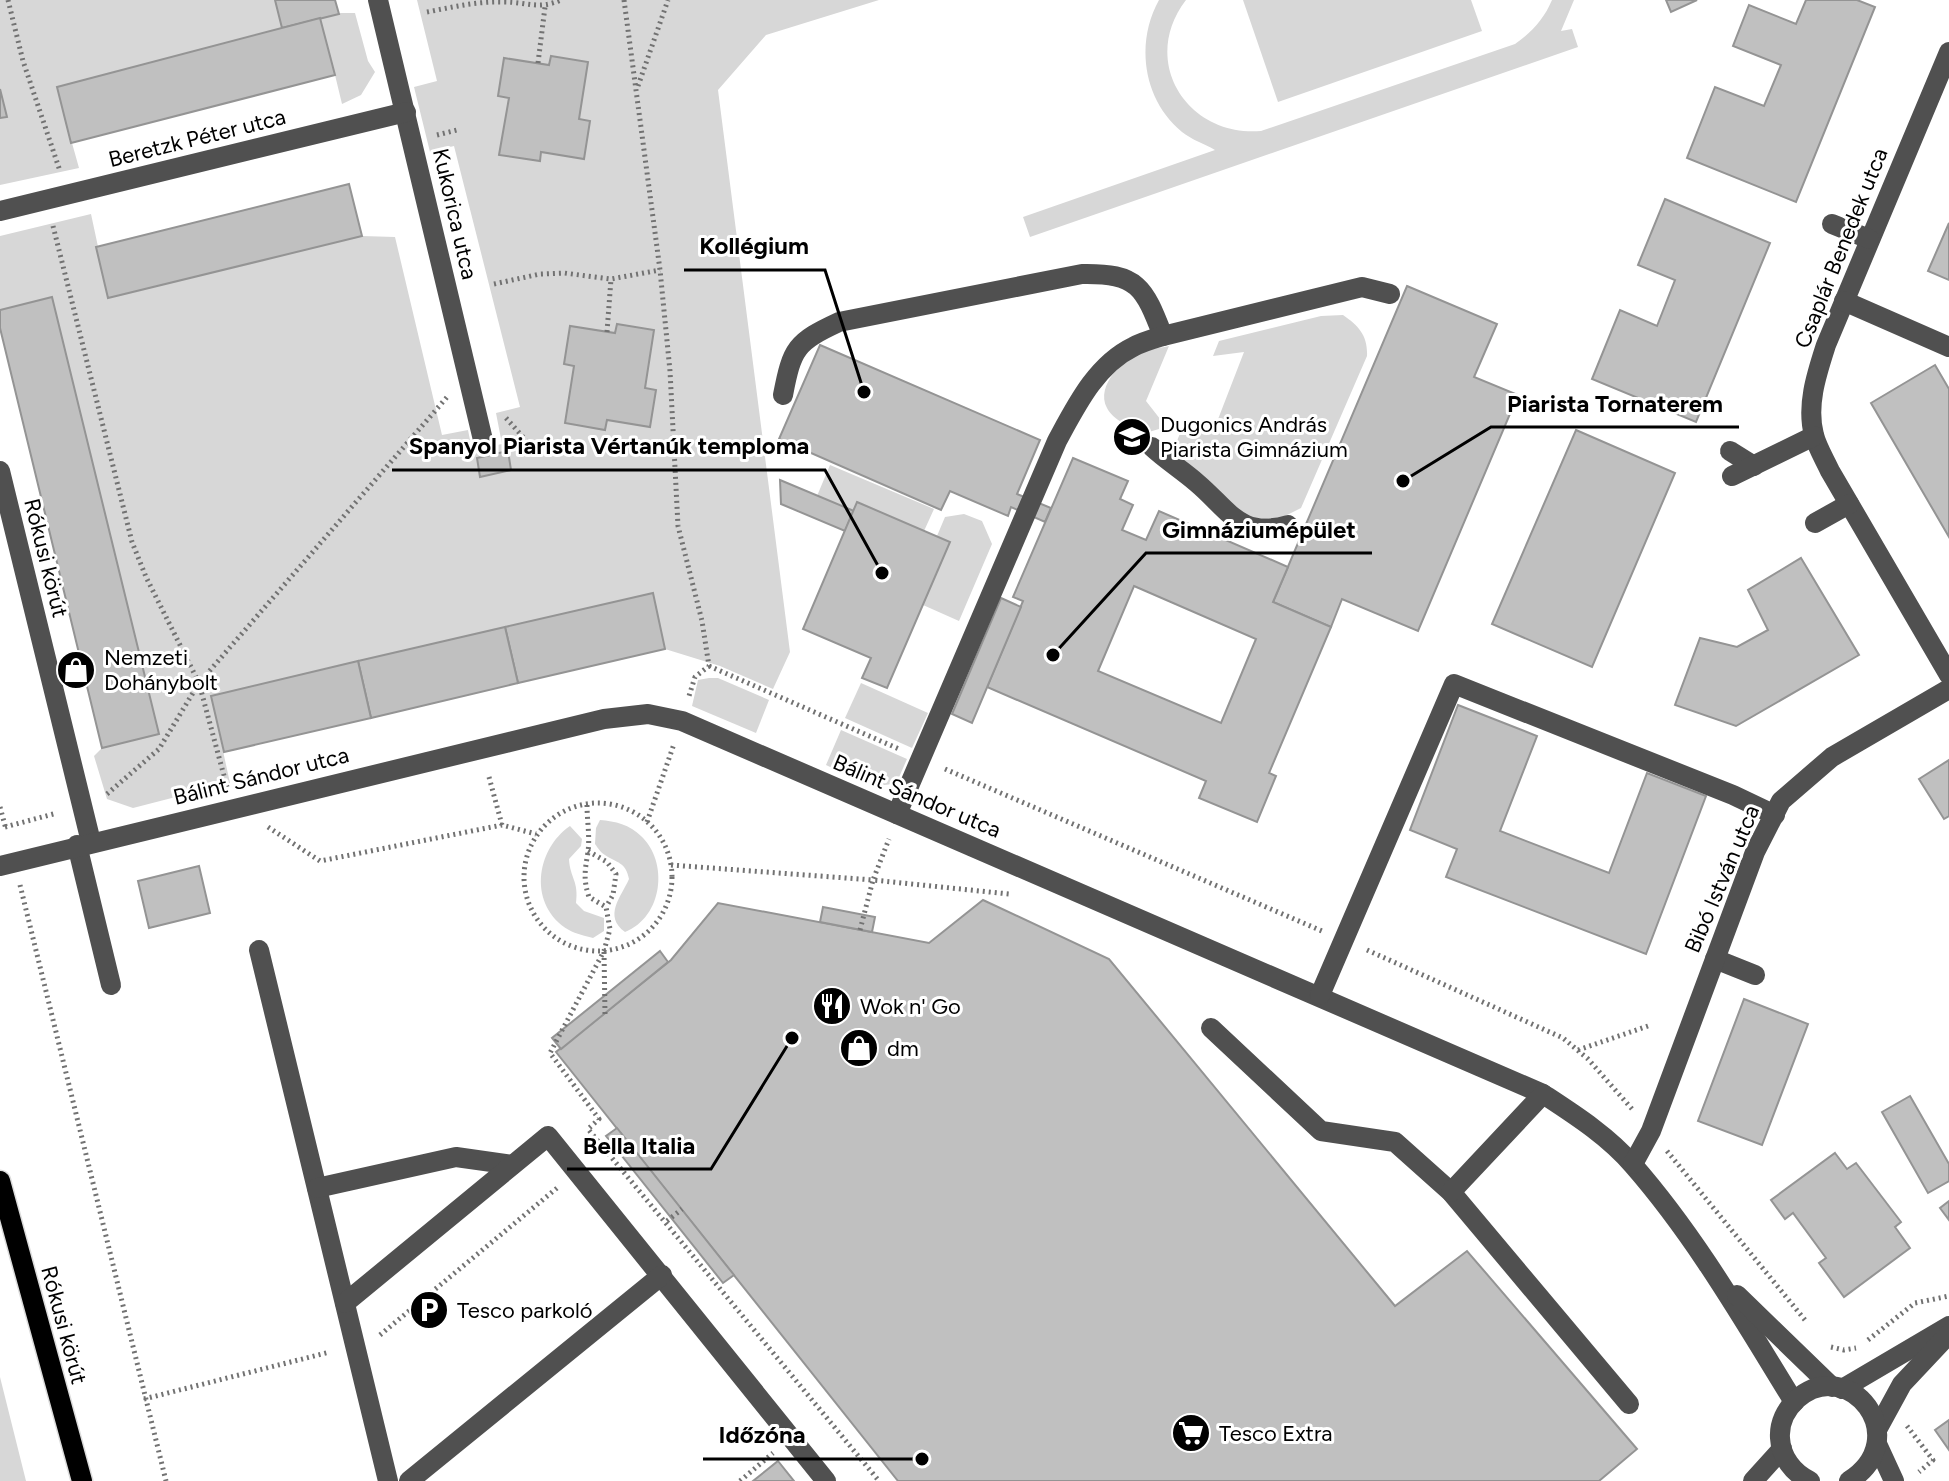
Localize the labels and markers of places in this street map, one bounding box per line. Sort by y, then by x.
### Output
callout: Kollégium [684,222,825,270]
callout: Piarista Tornaterem [1491,379,1739,427]
place label: Dugonics András Piarista Gimnázium [1160,411,1348,463]
school or university icon: Dugonics András Piarista Gimnázium [1111,416,1153,458]
callout: Spanyol Piarista Vértanúk temploma [392,422,825,470]
callout: Gimnáziumépület [1146,505,1372,553]
place label: Nemzeti Dohánybolt [104,644,218,696]
shop icon: Nemzeti Dohánybolt [55,649,97,691]
restaurant icon: Wok n' Go [811,985,853,1027]
place label: Wok n' Go [860,993,961,1020]
shop icon: dm [838,1027,880,1069]
place label: dm [887,1035,919,1062]
callout: Bella Italia [567,1121,711,1169]
parking icon: Tesco parkoló [408,1289,450,1331]
place label: Tesco parkoló [457,1297,593,1324]
callout: Időzóna [703,1411,822,1459]
supermarket icon: Tesco Extra [1170,1412,1212,1454]
place label: Tesco Extra [1219,1420,1333,1447]

